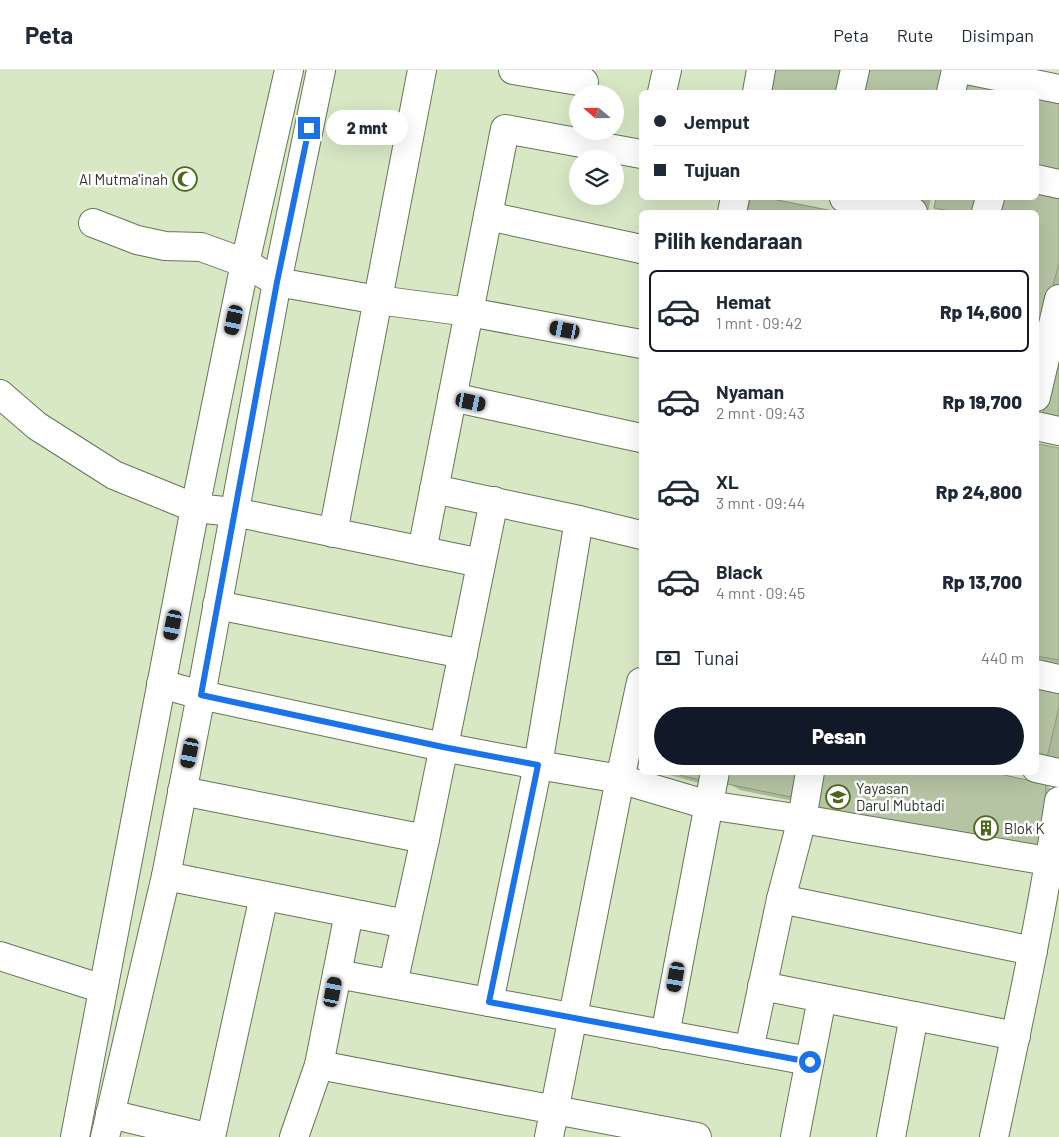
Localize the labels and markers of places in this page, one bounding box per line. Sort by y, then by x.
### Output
mosque icon: Al Mutma'inah [172,166,198,192]
place label: Al Mutma'inah [79,170,168,188]
place label: Yayasan Darul Mubtadi [856,779,945,814]
school or university icon: Yayasan Darul Mubtadi [825,784,851,810]
building icon: Blok K [973,815,999,841]
place label: Blok K [1004,819,1045,837]

